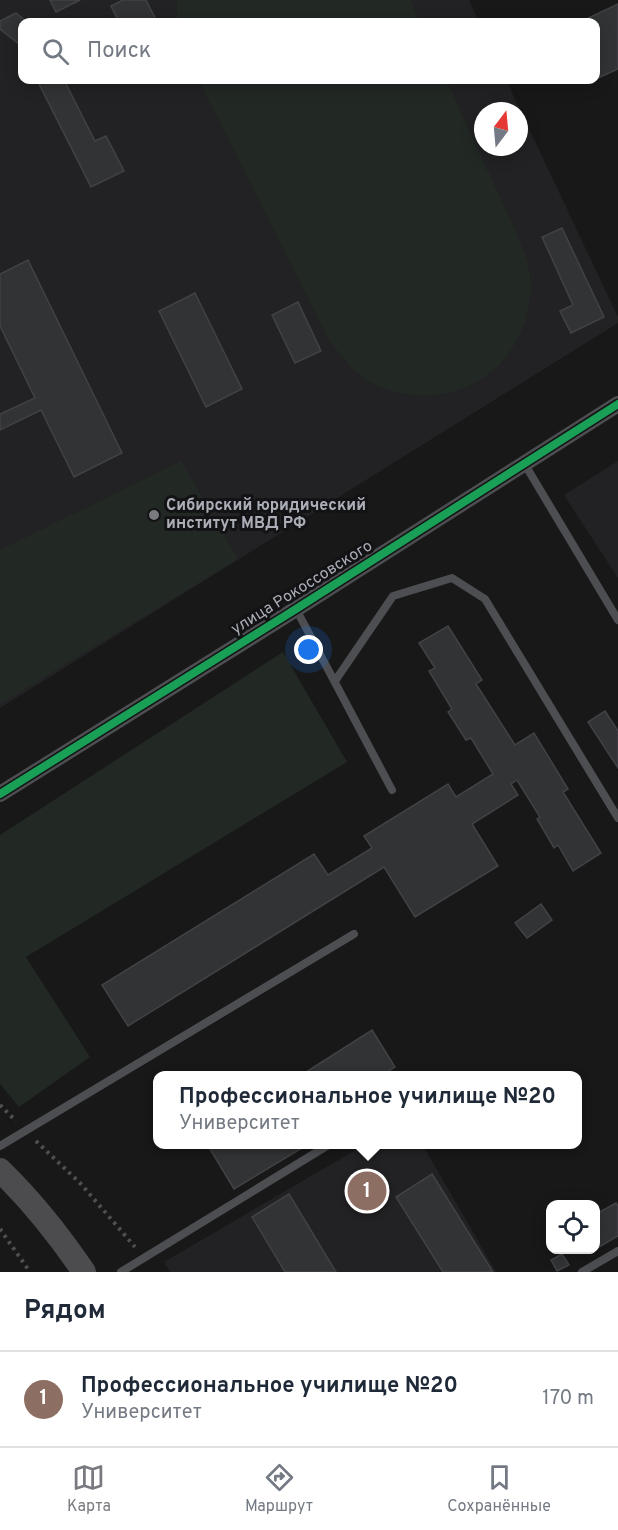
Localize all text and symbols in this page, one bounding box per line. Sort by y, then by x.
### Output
search box [18,18,600,84]
icon: search [39,35,72,68]
text: Поиск [87,38,151,65]
north arrow [474,102,528,156]
place label: Сибирский юридический институт МВД РФ [166,496,366,534]
marker: Сибирский юридический институт МВД РФ [147,508,161,522]
street label: улица Рокоссовского [228,536,376,640]
your location [294,635,323,664]
popup [153,1071,582,1149]
text: Профессиональное училище №20 [179,1084,556,1111]
text: Университет [179,1111,300,1137]
pin: 1 [348,1168,386,1214]
map controls [546,1200,600,1254]
button: locate [546,1200,600,1254]
text: Рядом [24,1295,106,1328]
text: Профессиональное училище №20 [81,1373,458,1400]
text: 1 [40,1386,48,1412]
text: 170 m [542,1386,594,1412]
text: Университет [81,1400,202,1426]
tab: Карта [67,1461,111,1517]
tab: Маршрут [245,1461,313,1517]
tab: Сохранённые [447,1461,551,1517]

